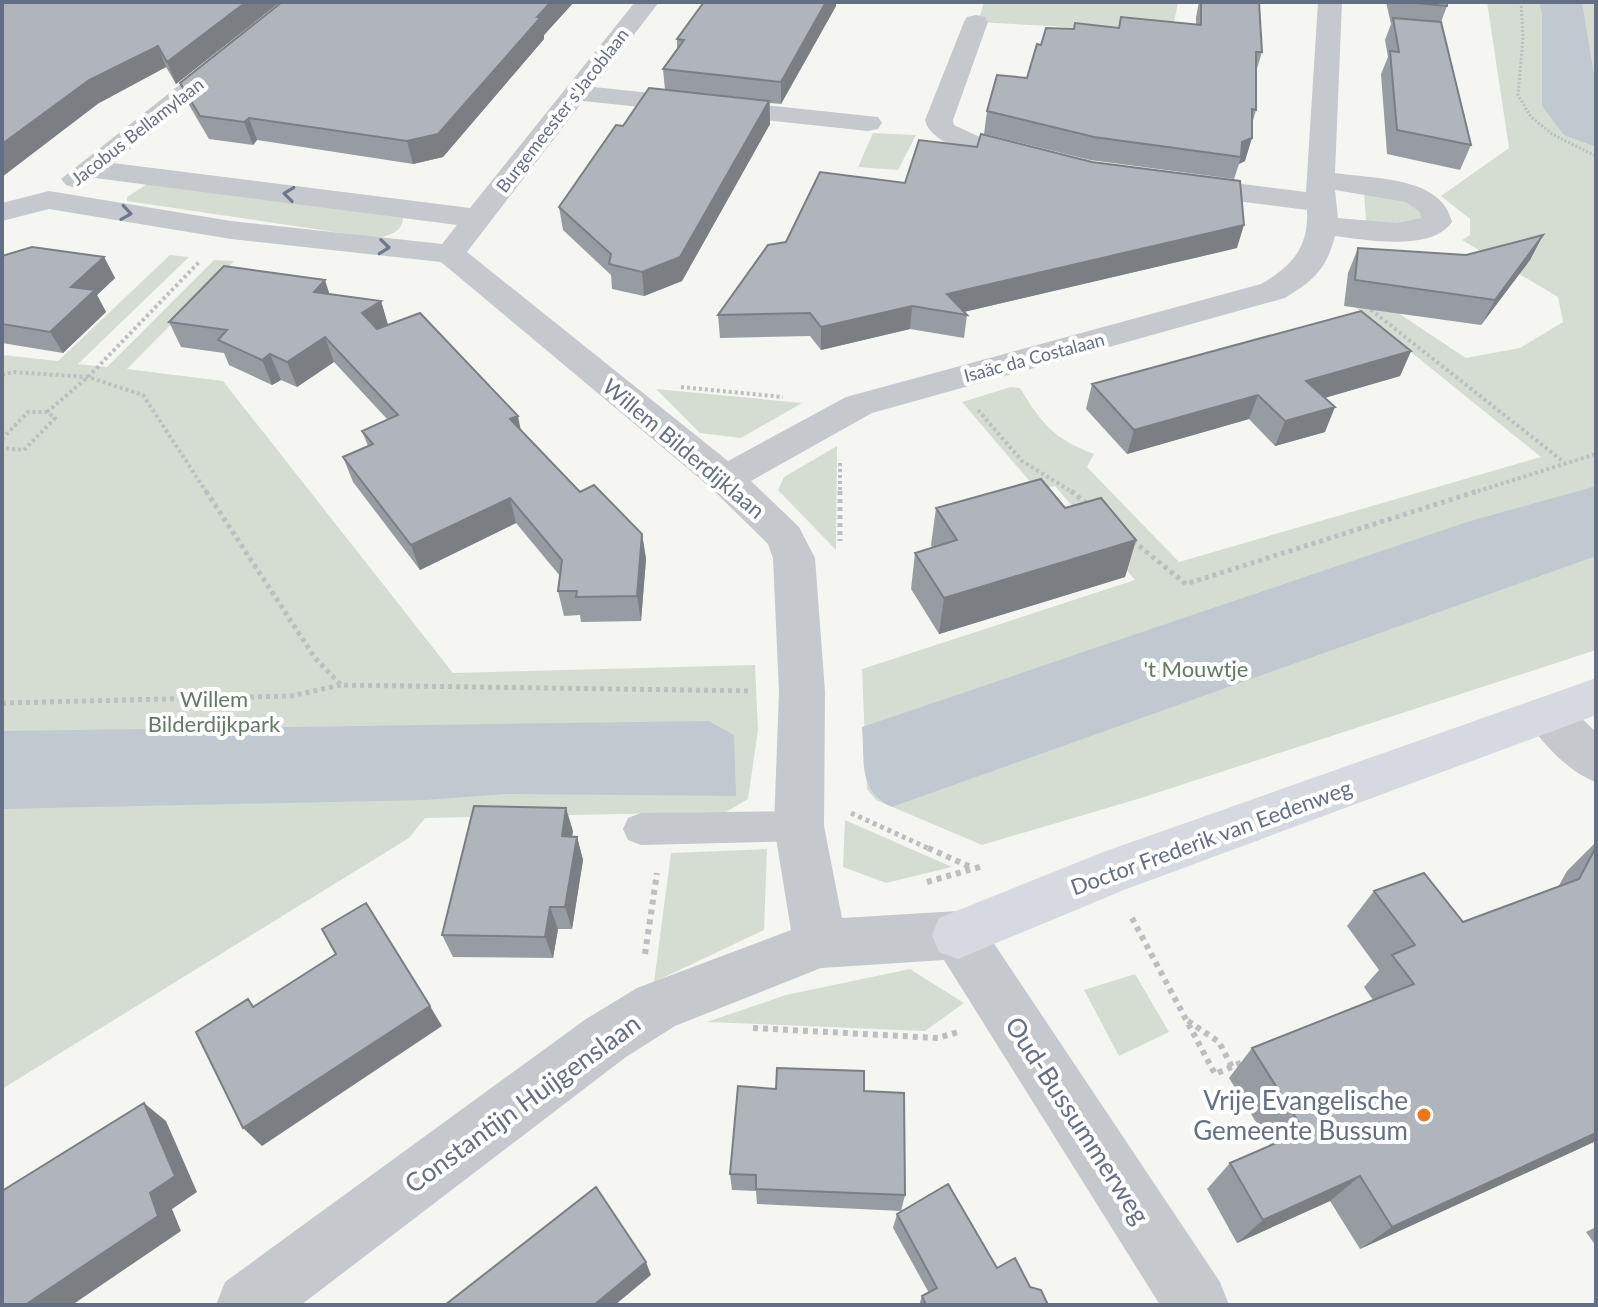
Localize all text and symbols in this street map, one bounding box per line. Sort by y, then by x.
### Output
street label: Burgemeester s'Jacoblaan [491,24,633,196]
street label: Jacobus Bellamylaan [66,73,208,189]
one-way arrow [282,186,295,203]
one-way arrow [120,204,133,221]
one-way arrow [378,238,391,255]
street label: Isaäc da Costalaan [961,328,1107,386]
street label: Willem Bilderdijklaan [598,372,770,524]
park label: 't Mouwtje [1144,655,1248,682]
park label: Willem Bilderdijkpark [148,685,281,737]
street label: Doctor Frederik van Eedenweg [1067,773,1355,901]
street label: Constantijn Huijgenslaan [398,1007,646,1199]
street label: Oud-Bussummerweg [999,1010,1157,1230]
place label: Vrije Evangelische Gemeente Bussum [1193,1084,1408,1146]
marker: Vrije Evangelische Gemeente Bussum [1415,1106,1433,1124]

